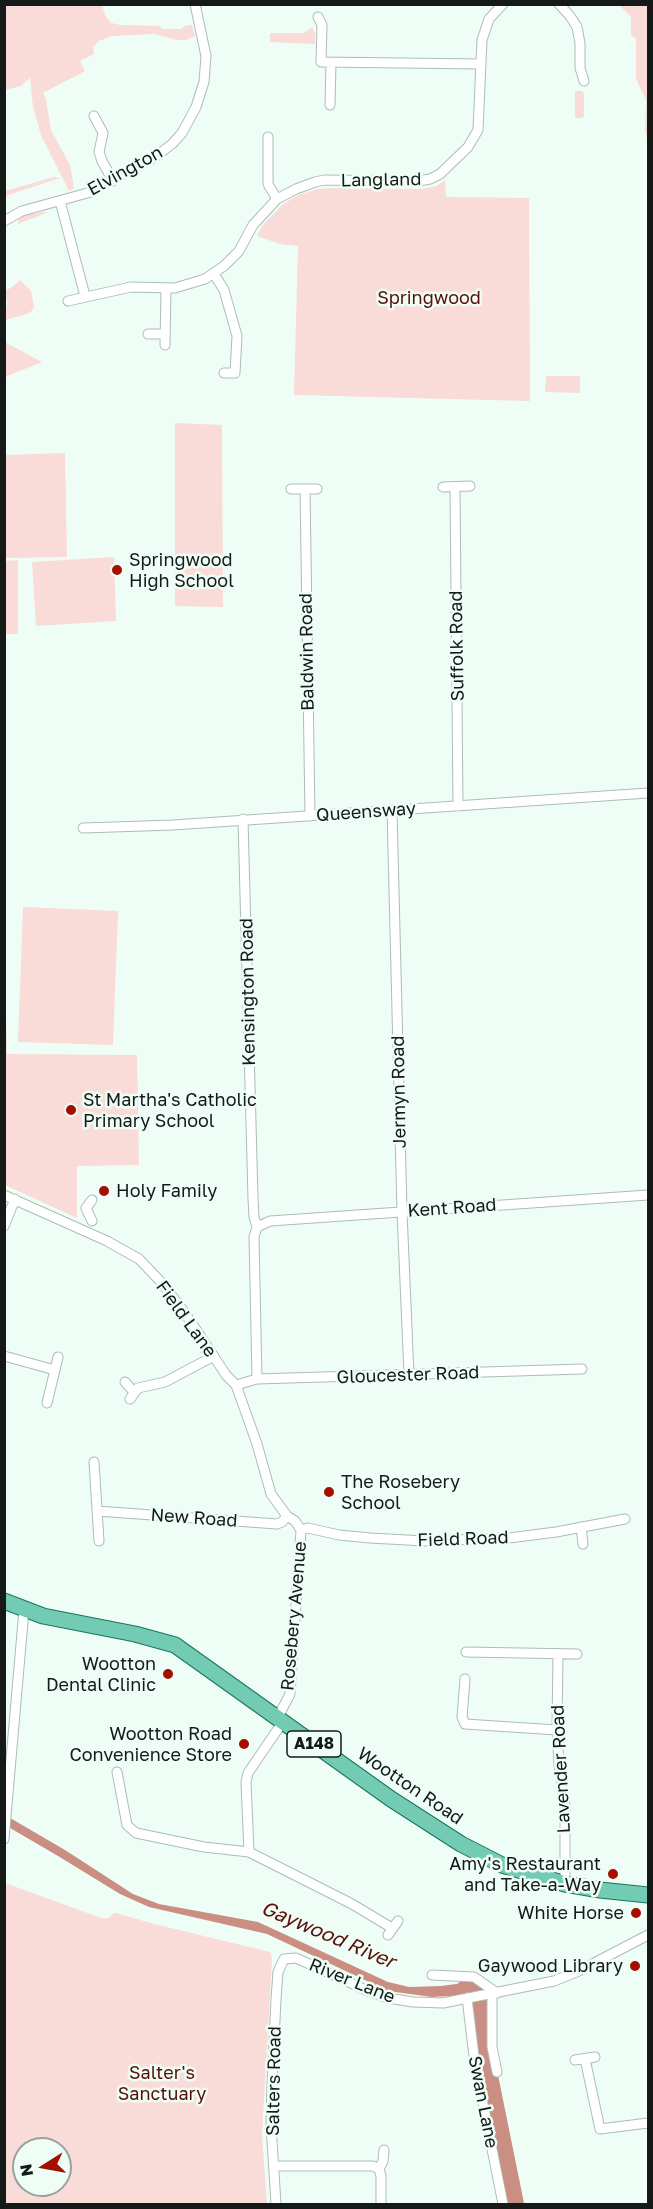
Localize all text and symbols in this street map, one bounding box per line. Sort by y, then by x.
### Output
street label: Elvington [84,142,166,200]
street label: Langland [340,168,422,192]
park label: Springwood [377,287,481,309]
place label: Springwood High School [129,549,234,592]
marker: Springwood High School [110,563,124,577]
street label: Suffolk Road [445,590,469,702]
street label: Baldwin Road [295,593,319,711]
street label: Queensway [315,798,417,826]
street label: Kensington Road [236,918,260,1066]
street label: Jermyn Road [387,1035,411,1149]
place label: St Martha's Catholic Primary School [83,1089,257,1132]
marker: St Martha's Catholic Primary School [64,1103,78,1117]
place label: Holy Family [116,1180,217,1202]
marker: Holy Family [97,1184,111,1198]
street label: Kent Road [407,1194,497,1222]
street label: Field Lane [151,1277,221,1361]
street label: Gloucester Road [336,1362,480,1388]
place label: The Rosebery School [341,1471,460,1514]
marker: The Rosebery School [322,1485,336,1499]
street label: New Road [150,1504,238,1532]
street label: Field Road [417,1527,509,1551]
street label: Rosebery Avenue [277,1540,311,1692]
place label: Wootton Dental Clinic [46,1653,156,1696]
marker: Wootton Dental Clinic [161,1667,175,1681]
street label: Lavender Road [547,1704,575,1834]
place label: Wootton Road Convenience Store [69,1723,232,1766]
road number: A148 [287,1731,341,1757]
marker: Wootton Road Convenience Store [237,1737,251,1751]
street label: Wootton Road [353,1743,467,1829]
place label: Amy's Restaurant and Take-a-Way [449,1853,601,1896]
marker: Amy's Restaurant and Take-a-Way [606,1867,620,1881]
water label: Gaywood River [257,1896,399,1974]
place label: White Horse [517,1902,624,1924]
marker: White Horse [629,1906,643,1920]
street label: River Lane [306,1954,398,2008]
place label: Gaywood Library [478,1955,623,1977]
marker: Gaywood Library [628,1959,642,1973]
street label: Salters Road [262,2026,286,2136]
street label: Swan Lane [463,2054,503,2150]
park label: Salter's Sanctuary [118,2062,206,2104]
north arrow [12,2137,72,2197]
text: N [15,2162,37,2178]

